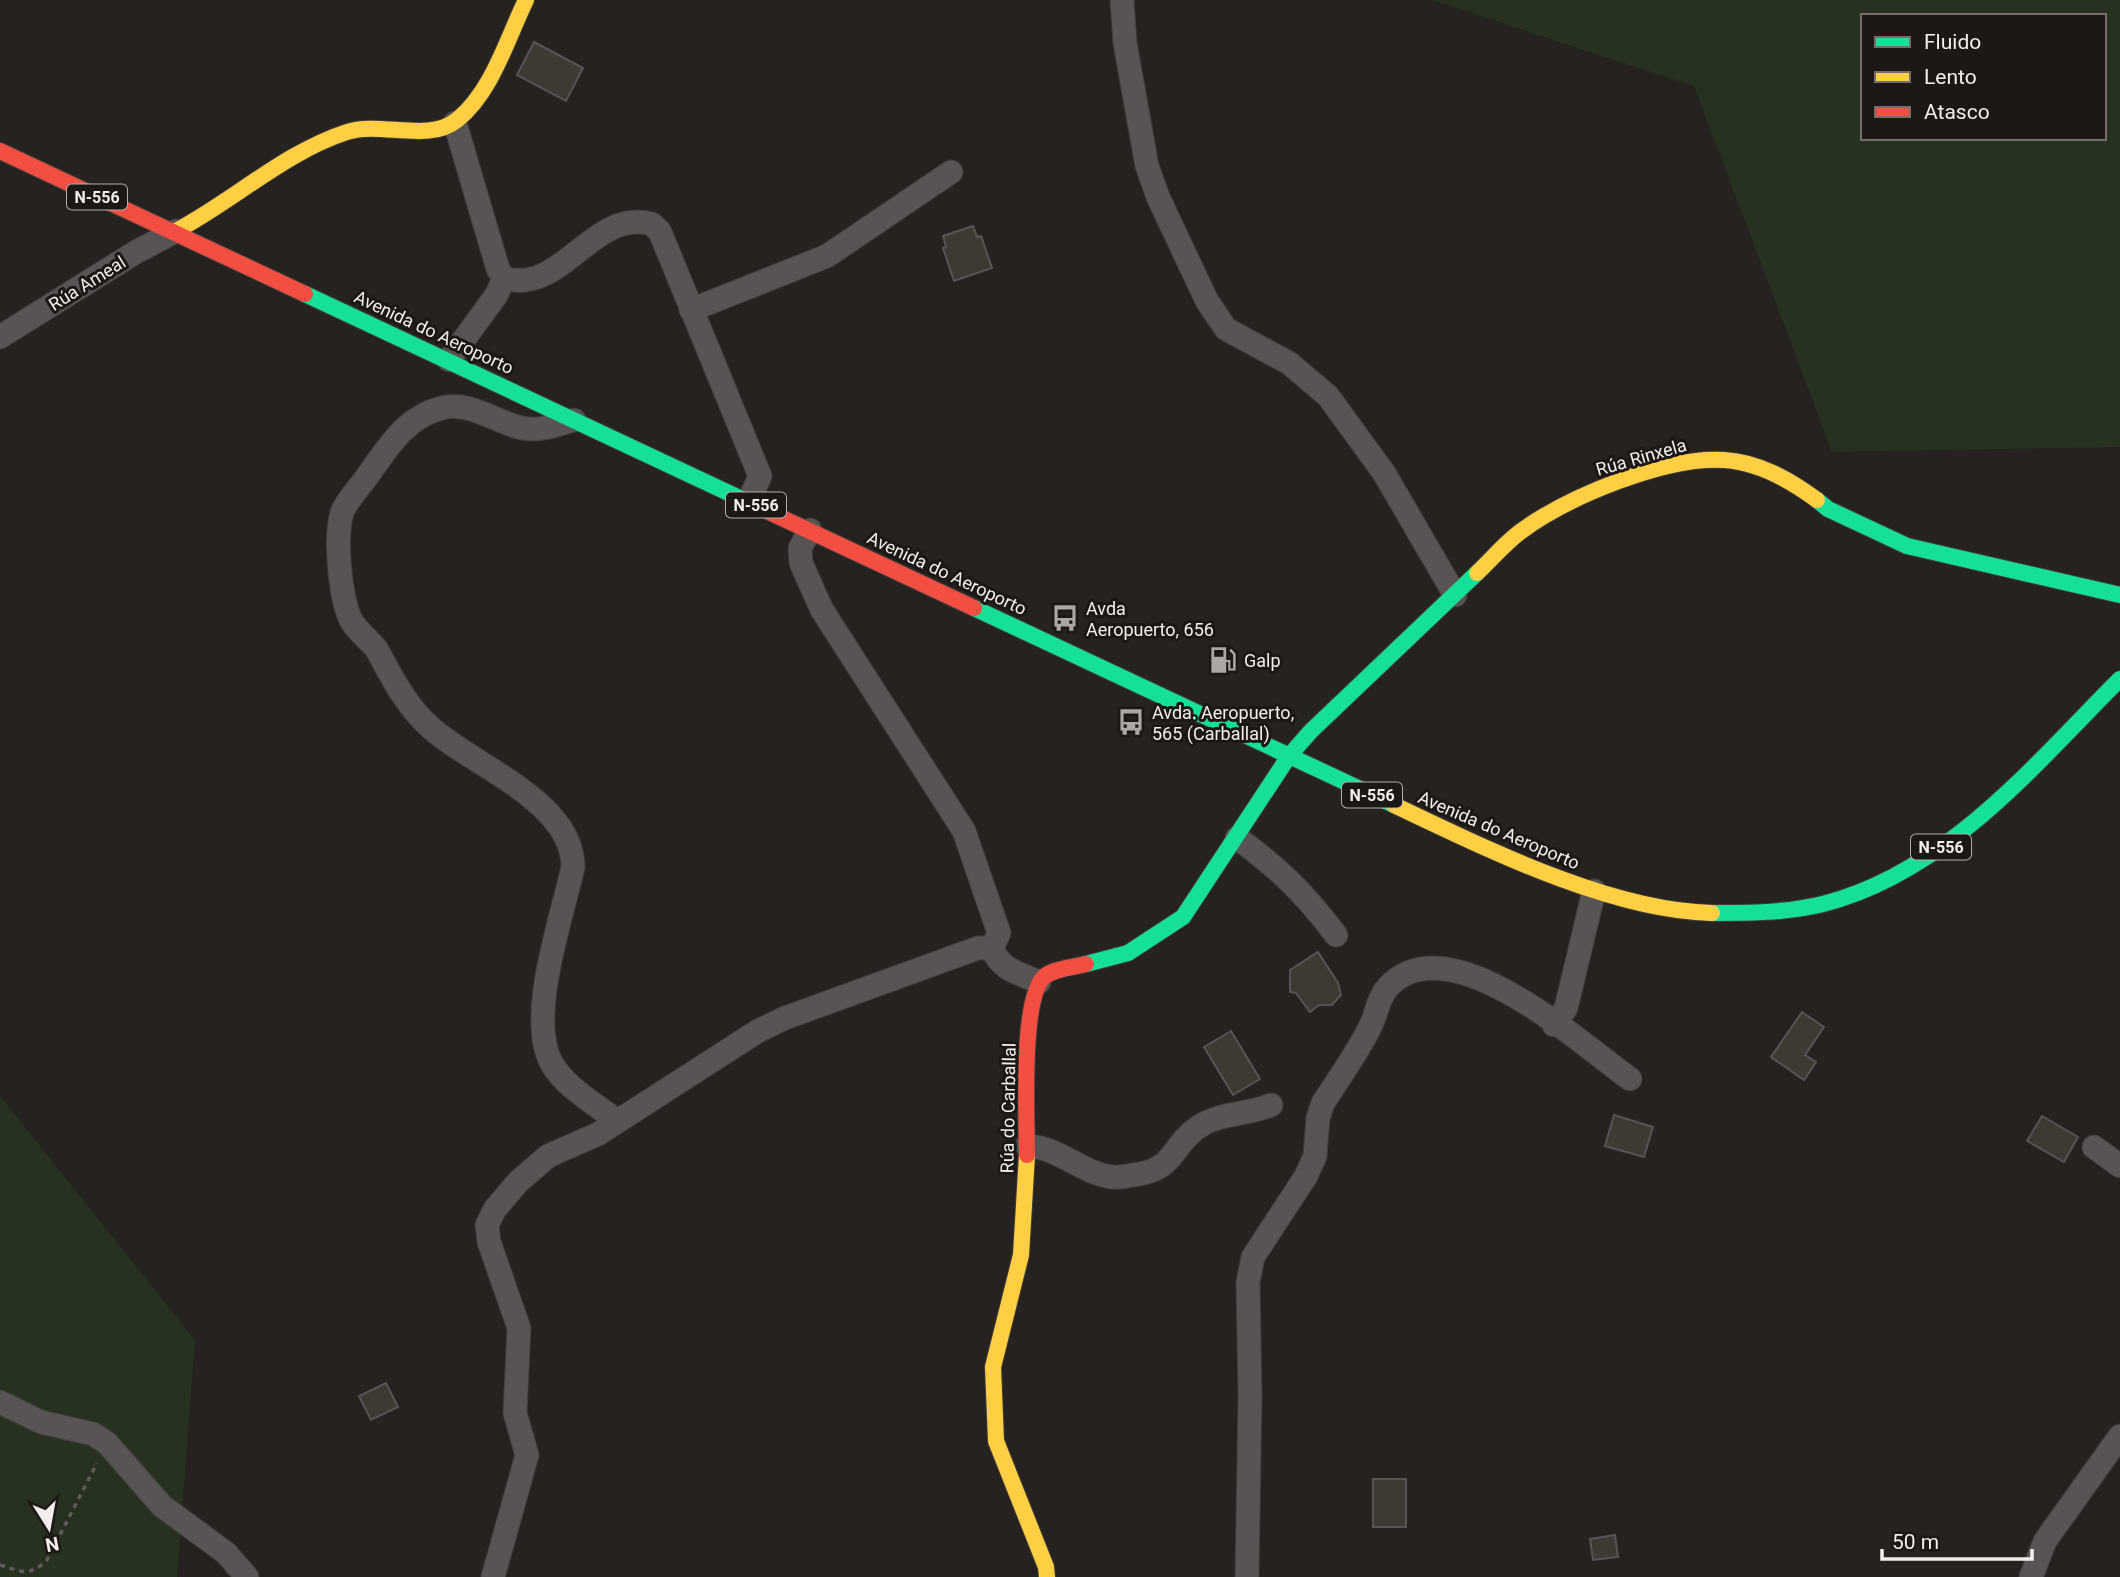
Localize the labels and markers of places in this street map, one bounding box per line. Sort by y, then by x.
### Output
place label: Avda Aeropuerto, 656 [1086,598,1214,640]
bus stop icon: Avda Aeropuerto, 656 [1050,603,1080,633]
fuel station icon: Galp [1208,645,1238,675]
place label: Galp [1244,650,1281,671]
place label: Avda. Aeropuerto, 565 (Carballal) [1152,702,1294,745]
bus stop icon: Avda. Aeropuerto, 565 (Carballal) [1116,707,1146,737]

